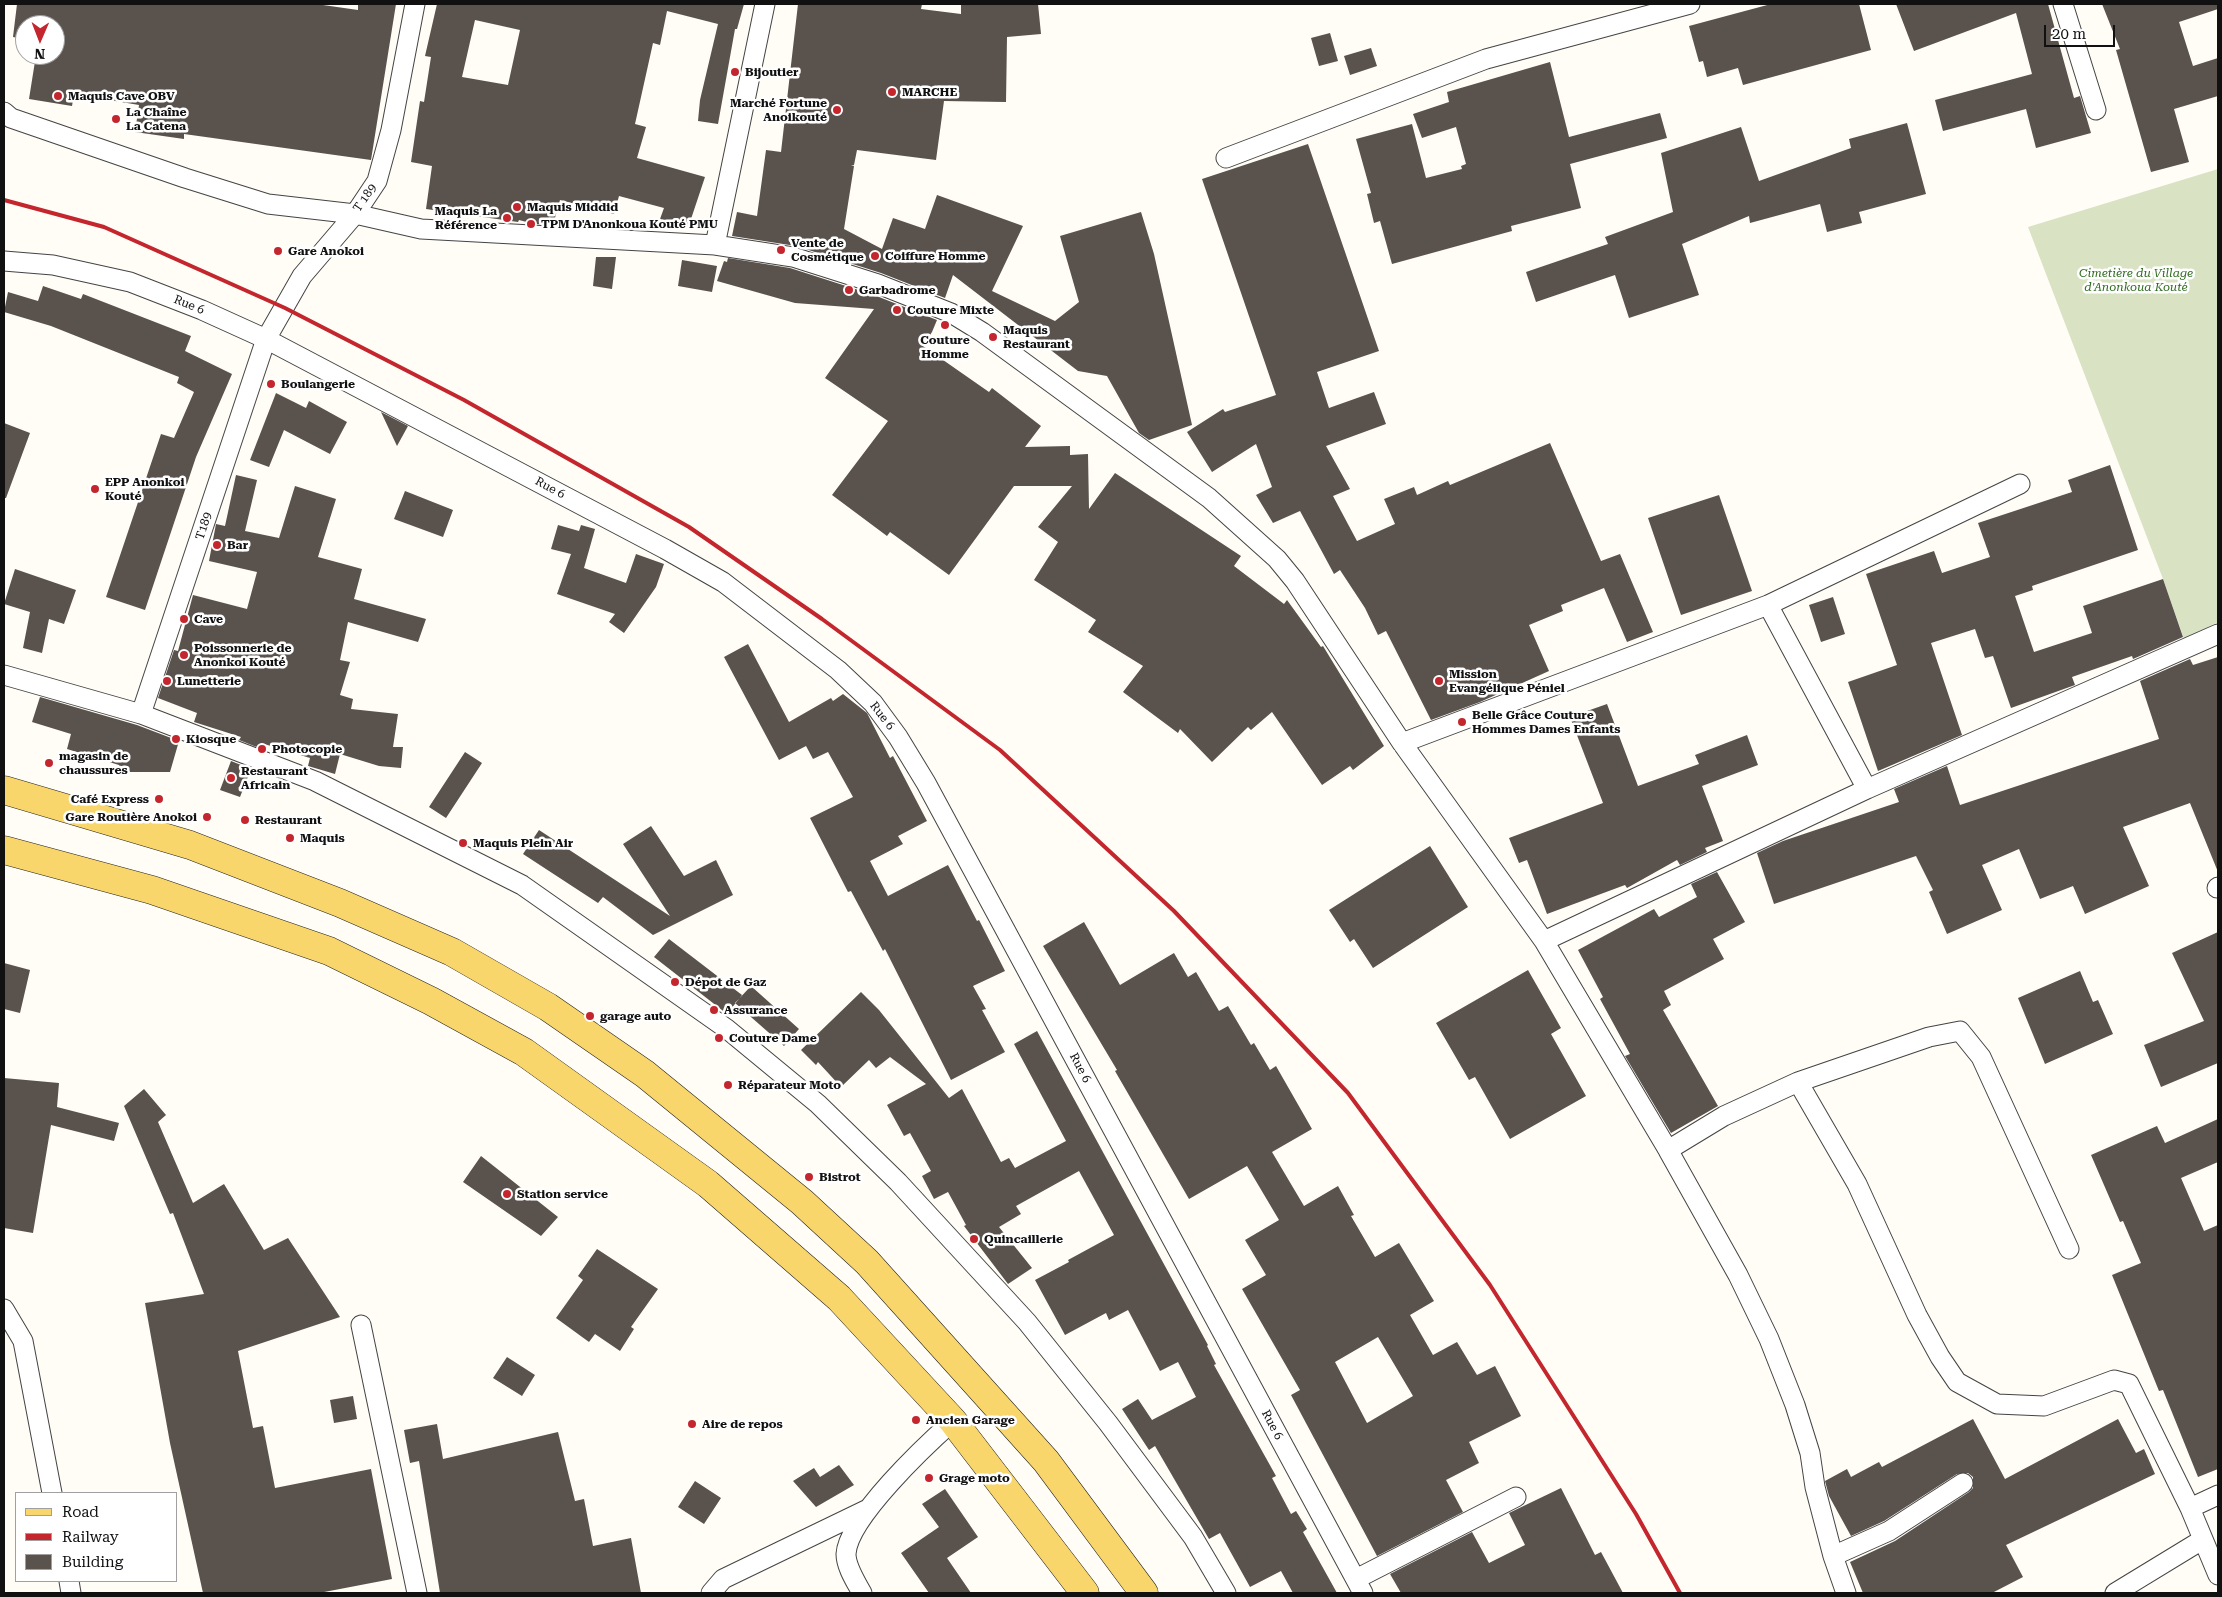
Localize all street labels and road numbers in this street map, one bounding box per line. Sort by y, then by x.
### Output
street label: T 189 [350,181,380,215]
street label: Rue 6 [171,292,207,318]
street label: Rue 6 [533,474,567,502]
street label: T189 [193,510,215,542]
street label: Rue 6 [866,699,898,733]
street label: Rue 6 [1066,1051,1094,1085]
street label: Rue 6 [1258,1408,1286,1442]

